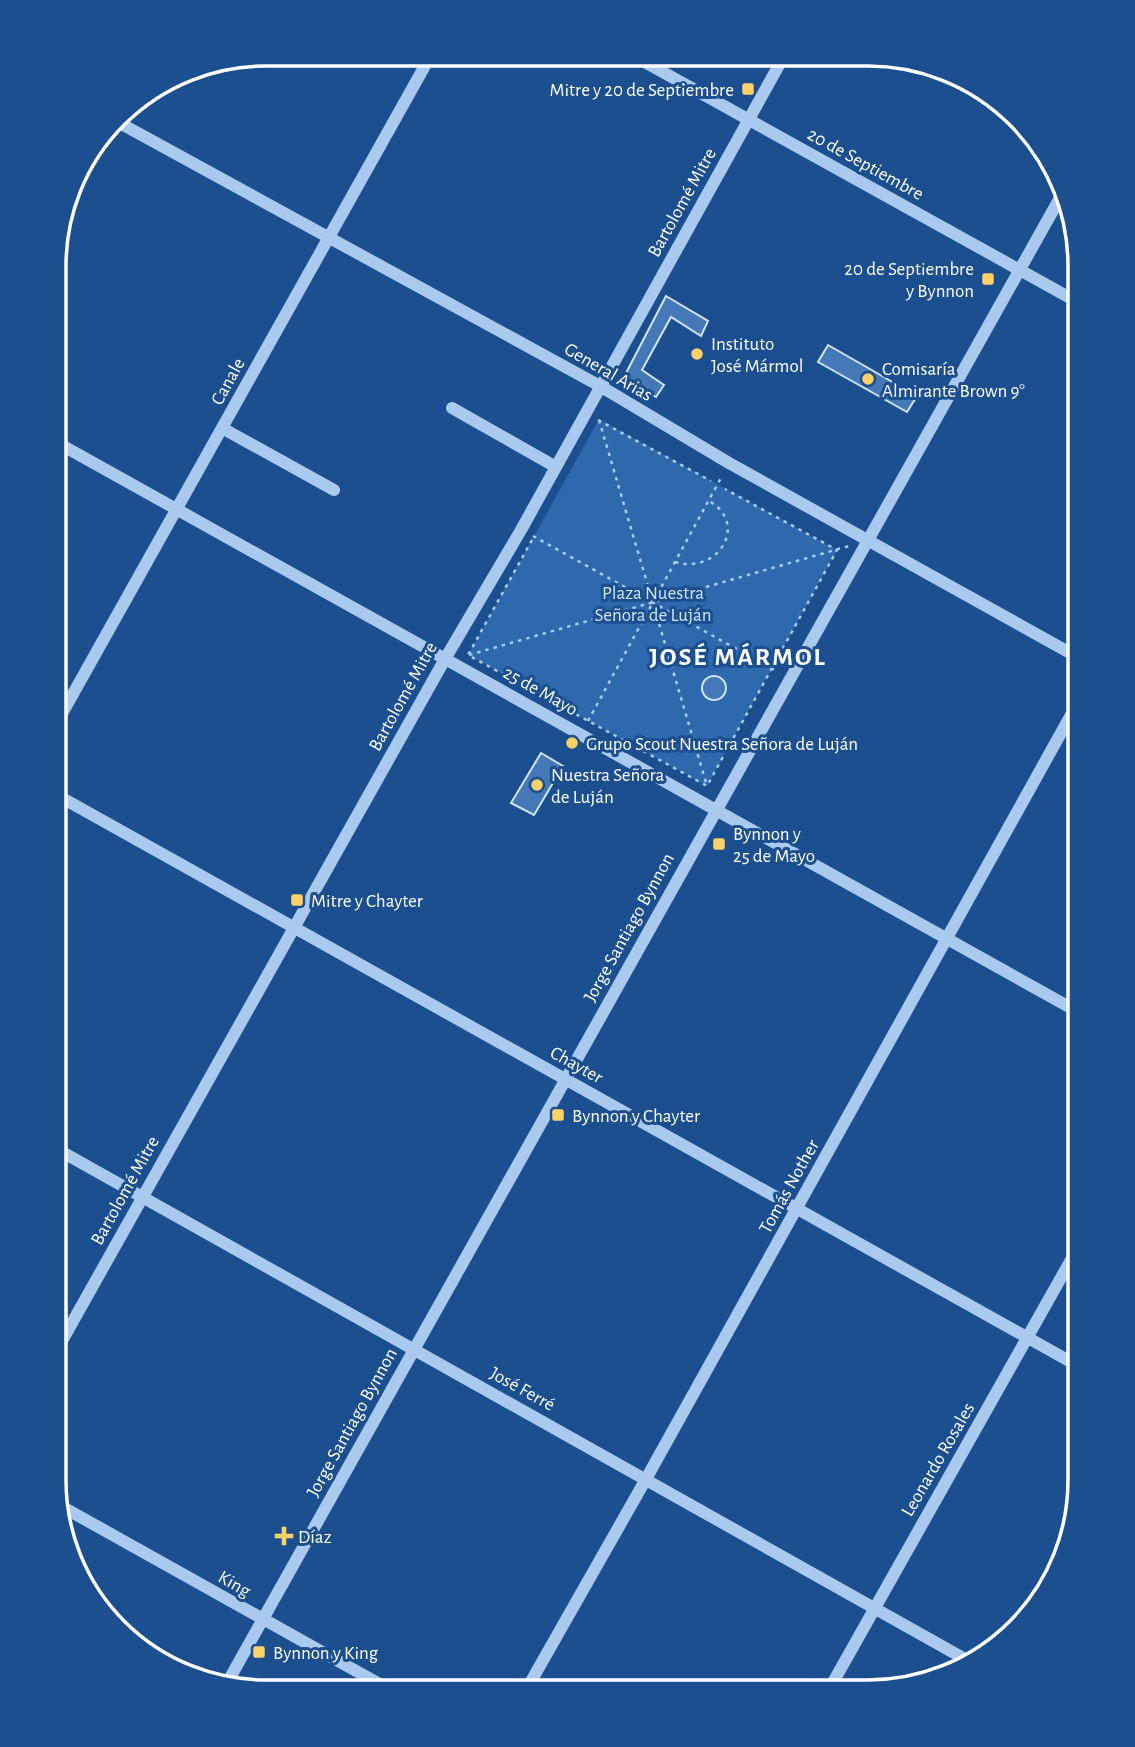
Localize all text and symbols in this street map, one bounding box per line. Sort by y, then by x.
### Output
place label: Mitre y 20 de Septiembre [549,81,734,100]
marker: Mitre y 20 de Septiembre [740,81,756,97]
street label: 20 de Septiembre [804,125,927,204]
street label: Bartolomé Mitre [645,145,720,260]
place label: 20 de Septiembre y Bynnon [844,260,974,301]
marker: 20 de Septiembre y Bynnon [980,271,996,287]
place label: Instituto José Mármol [711,335,804,376]
street label: General Arias [561,340,656,405]
marker: Instituto José Mármol [689,346,705,362]
street label: Canale [208,355,249,408]
place label: Comisaría Almirante Brown 9° [882,360,1025,401]
marker: Comisaría Almirante Brown 9° [860,371,876,387]
park label: Plaza Nuestra Señora de Luján [595,584,711,625]
street label: Bartolomé Mitre [366,639,441,754]
district label: JOSÉ MÁRMOL [649,642,827,670]
street label: 25 de Mayo [500,663,581,719]
marker: Grupo Scout Nuestra Señora de Luján [564,735,580,751]
place label: Grupo Scout Nuestra Señora de Luján [586,735,858,754]
place label: Nuestra Señora de Luján [551,766,664,807]
marker: Nuestra Señora de Luján [529,777,545,793]
place label: Bynnon y 25 de Mayo [733,825,815,866]
marker: Bynnon y 25 de Mayo [711,836,727,852]
street label: Jorge Santiago Bynnon [581,850,678,1005]
marker: Mitre y Chayter [289,892,305,908]
place label: Mitre y Chayter [311,892,423,911]
street label: Chayter [547,1043,606,1087]
marker: Bynnon y Chayter [550,1107,566,1123]
place label: Bynnon y Chayter [572,1107,700,1126]
street label: Bartolomé Mitre [88,1133,163,1248]
street label: Tomás Nother [756,1137,823,1237]
street label: Jorge Santiago Bynnon [304,1345,401,1500]
street label: José Ferré [487,1364,558,1415]
street label: Leonardo Rosales [898,1400,978,1520]
marker: Díaz [276,1528,292,1544]
place label: Díaz [298,1528,332,1547]
street label: King [215,1568,254,1601]
marker: Bynnon y King [251,1644,267,1660]
place label: Bynnon y King [273,1644,379,1663]

